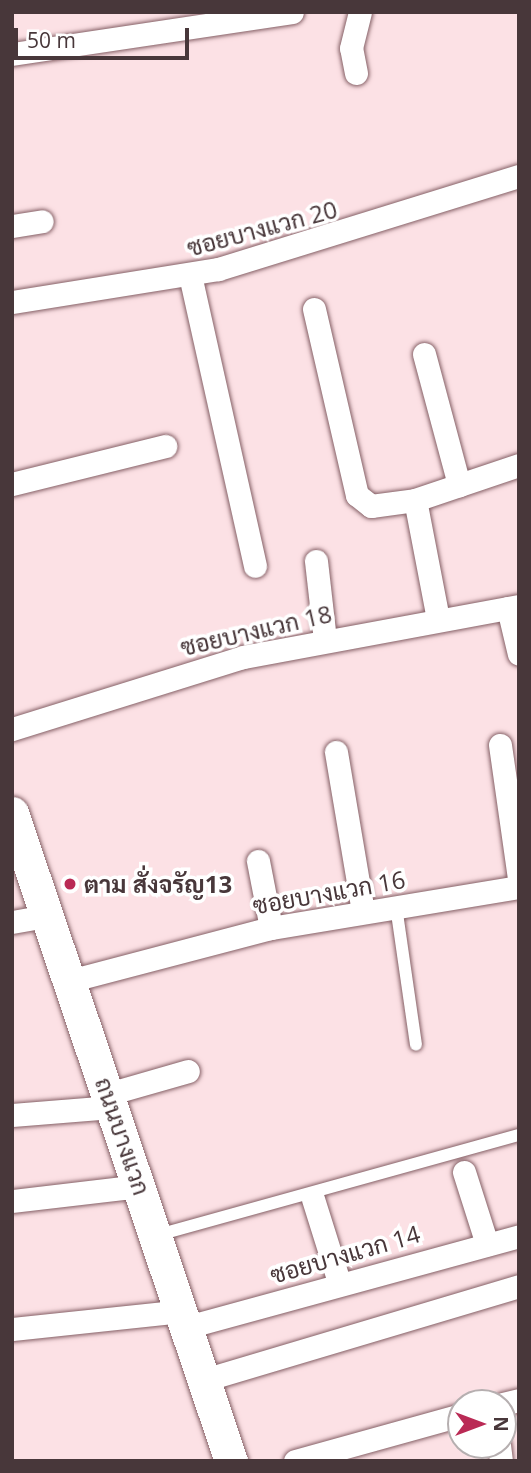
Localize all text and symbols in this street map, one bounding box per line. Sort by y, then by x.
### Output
scale bar [18,14,192,58]
text: 50 m [27,26,76,54]
street label: ซอยบางแวก 20 [184,194,340,262]
street label: ซอยบางแวก 18 [178,599,334,661]
street label: ซอยบางแวก 16 [251,864,407,920]
place label: ตาม สั่งจรัญ13 [84,870,232,898]
marker: ตาม สั่งจรัญ13 [62,876,78,892]
street label: ถนนบางแวก [89,1073,157,1199]
street label: ซอยบางแวก 14 [267,1219,423,1289]
north arrow [447,1389,517,1459]
text: N [488,1416,514,1432]

